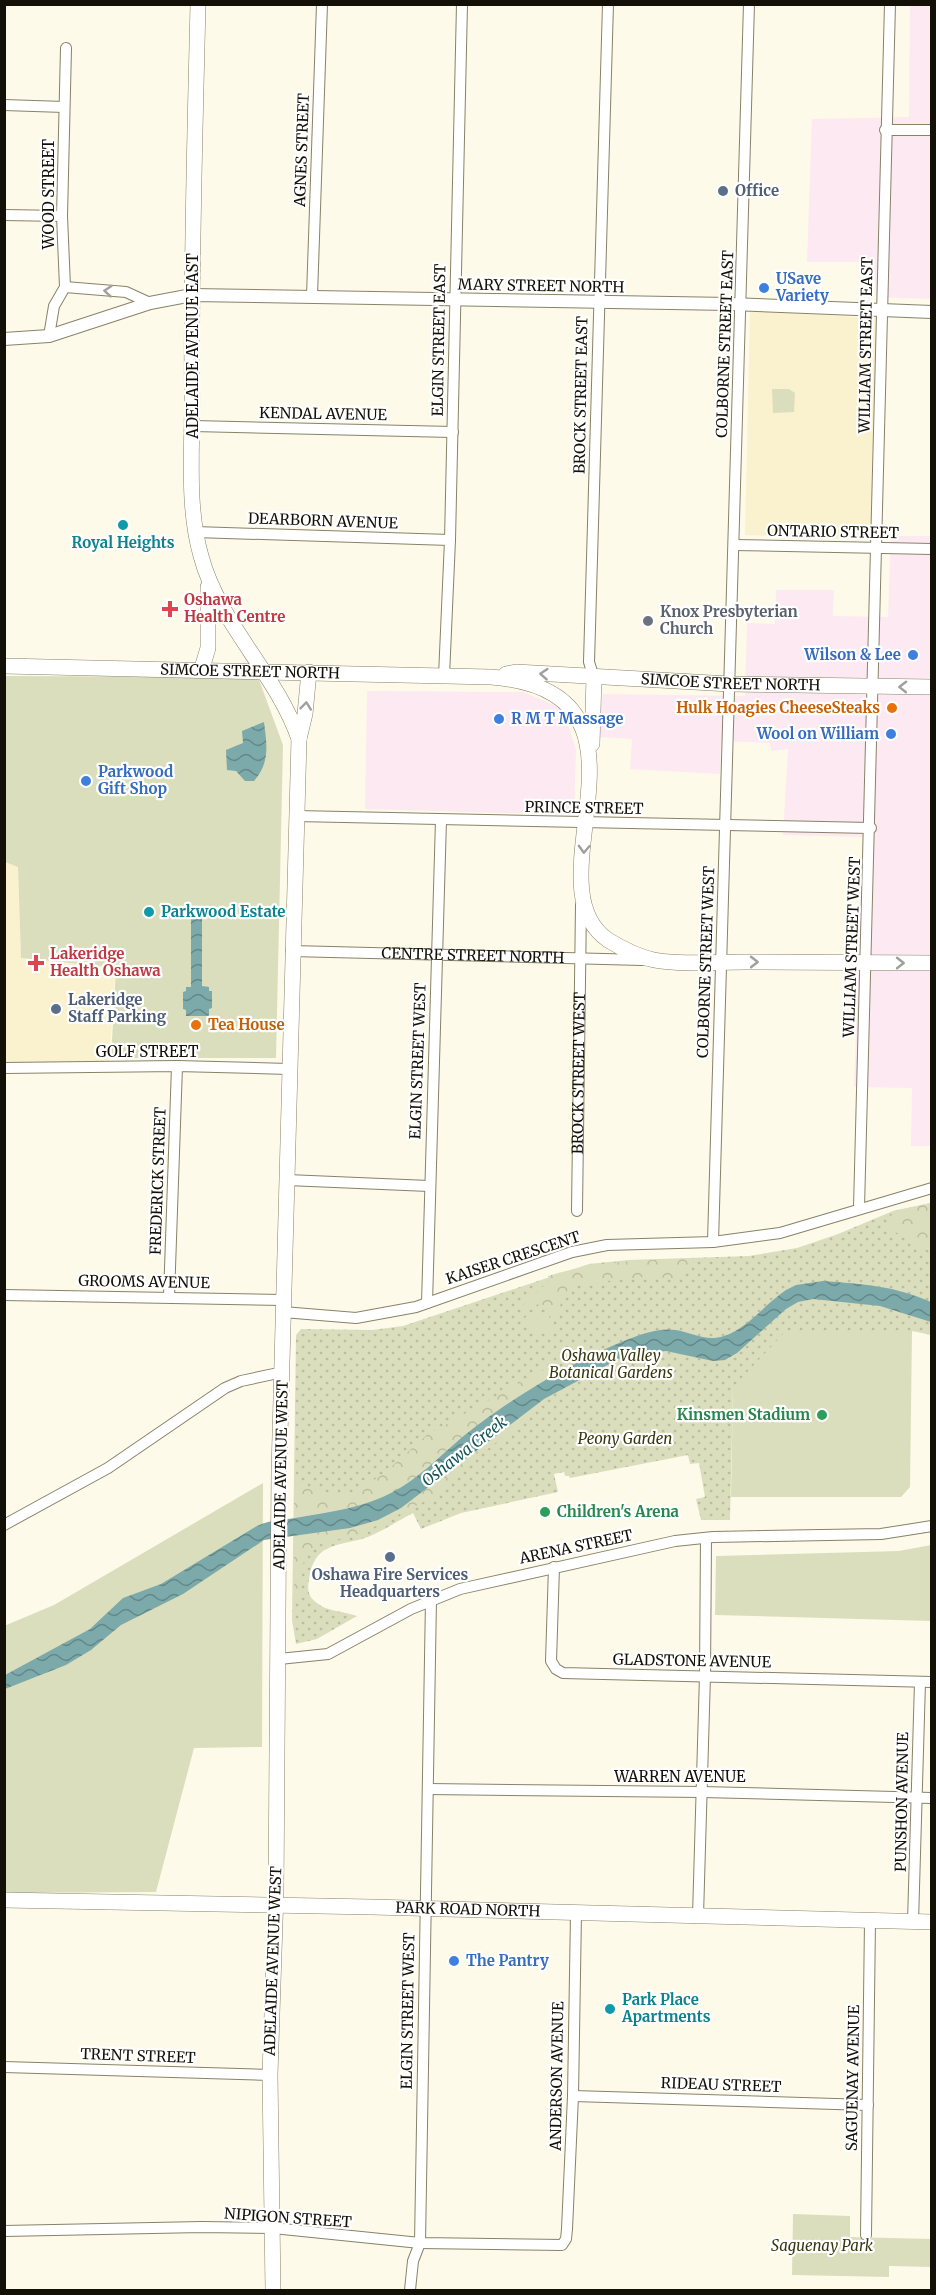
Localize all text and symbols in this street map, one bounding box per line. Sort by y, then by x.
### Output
street label: AGNES STREET [290,92,313,208]
street label: WOOD STREET [39,138,58,250]
place label: Office [735,181,779,200]
marker: Office [716,184,730,198]
street label: COLBORNE STREET EAST [712,249,737,438]
street label: ADELAIDE AVENUE EAST [183,253,202,440]
street label: WILLIAM STREET EAST [854,256,877,434]
street label: ELGIN STREET EAST [428,263,449,416]
place label: USave Variety [775,269,829,305]
street label: MARY STREET NORTH [458,275,624,296]
marker: USave Variety [757,281,771,295]
one-way arrow [104,285,113,298]
street label: BROCK STREET EAST [570,315,591,474]
street label: KENDAL AVENUE [259,403,388,424]
street label: DEARBORN AVENUE [248,508,399,533]
marker: Royal Heights [116,518,130,532]
street label: ONTARIO STREET [767,521,900,542]
place label: Royal Heights [71,533,175,552]
place label: Oshawa Health Centre [184,590,285,626]
marker: Oshawa Health Centre [161,600,179,618]
place label: Knox Presbyterian Church [660,602,798,638]
marker: Knox Presbyterian Church [641,614,655,628]
place label: Wilson & Lee [803,645,901,664]
marker: Wilson & Lee [906,648,920,662]
street label: SIMCOE STREET NORTH [160,660,340,683]
one-way arrow [540,668,549,681]
street label: SIMCOE STREET NORTH [640,669,821,694]
one-way arrow [898,680,907,693]
place label: Hulk Hoagies CheeseSteaks [676,698,880,717]
one-way arrow [299,701,312,710]
marker: Hulk Hoagies CheeseSteaks [885,701,899,715]
place label: R M T Massage [511,709,623,728]
marker: R M T Massage [492,712,506,726]
place label: Wool on William [756,724,879,743]
marker: Wool on William [884,727,898,741]
place label: Parkwood Gift Shop [98,762,173,798]
marker: Parkwood Gift Shop [79,774,93,788]
street label: PRINCE STREET [524,797,644,818]
one-way arrow [577,844,590,853]
street label: WILLIAM STREET WEST [839,856,864,1039]
street label: COLBORNE STREET WEST [693,865,718,1058]
place label: Parkwood Estate [161,902,286,921]
marker: Parkwood Estate [142,905,156,919]
street label: CENTRE STREET NORTH [381,943,565,967]
place label: Lakeridge Health Oshawa [50,944,161,980]
marker: Lakeridge Health Oshawa [27,954,45,972]
one-way arrow [749,956,758,968]
one-way arrow [895,957,904,969]
street label: ELGIN STREET WEST [405,982,430,1140]
place label: Lakeridge Staff Parking [68,990,167,1026]
street label: BROCK STREET WEST [568,991,589,1154]
marker: Lakeridge Staff Parking [49,1002,63,1016]
place label: Tea House [208,1015,285,1034]
marker: Tea House [189,1018,203,1032]
street label: GOLF STREET [96,1042,199,1061]
street label: FREDERICK STREET [145,1106,170,1255]
street label: KAISER CRESCENT [443,1227,583,1288]
street label: GROOMS AVENUE [78,1271,210,1292]
park label: Oshawa Valley Botanical Gardens [549,1346,673,1382]
street label: ADELAIDE AVENUE WEST [269,1379,292,1571]
place label: Kinsmen Stadium [677,1405,810,1424]
marker: Kinsmen Stadium [815,1408,829,1422]
water label: Oshawa Creek [417,1411,511,1491]
park label: Peony Garden [578,1429,672,1448]
place label: Children's Arena [557,1502,680,1521]
marker: Children's Arena [538,1505,552,1519]
street label: ARENA STREET [517,1525,635,1568]
marker: Oshawa Fire Services Headquarters [383,1550,397,1564]
place label: Oshawa Fire Services Headquarters [312,1565,468,1601]
street label: GLADSTONE AVENUE [613,1650,772,1671]
street label: PUNSHON AVENUE [891,1731,912,1872]
street label: WARREN AVENUE [613,1767,746,1786]
street label: ADELAIDE AVENUE WEST [260,1865,285,2057]
street label: PARK ROAD NORTH [395,1898,541,1921]
street label: ELGIN STREET WEST [397,1932,418,2090]
place label: The Pantry [466,1951,549,1970]
marker: The Pantry [447,1954,461,1968]
place label: Park Place Apartments [621,1990,711,2026]
street label: ANDERSON AVENUE [546,2001,567,2152]
marker: Park Place Apartments [603,2002,617,2016]
street label: SAGUENAY AVENUE [842,2004,863,2151]
street label: TRENT STREET [80,2044,197,2067]
street label: RIDEAU STREET [660,2073,782,2096]
street label: NIPIGON STREET [224,2204,353,2231]
park label: Saguenay Park [771,2236,874,2255]

